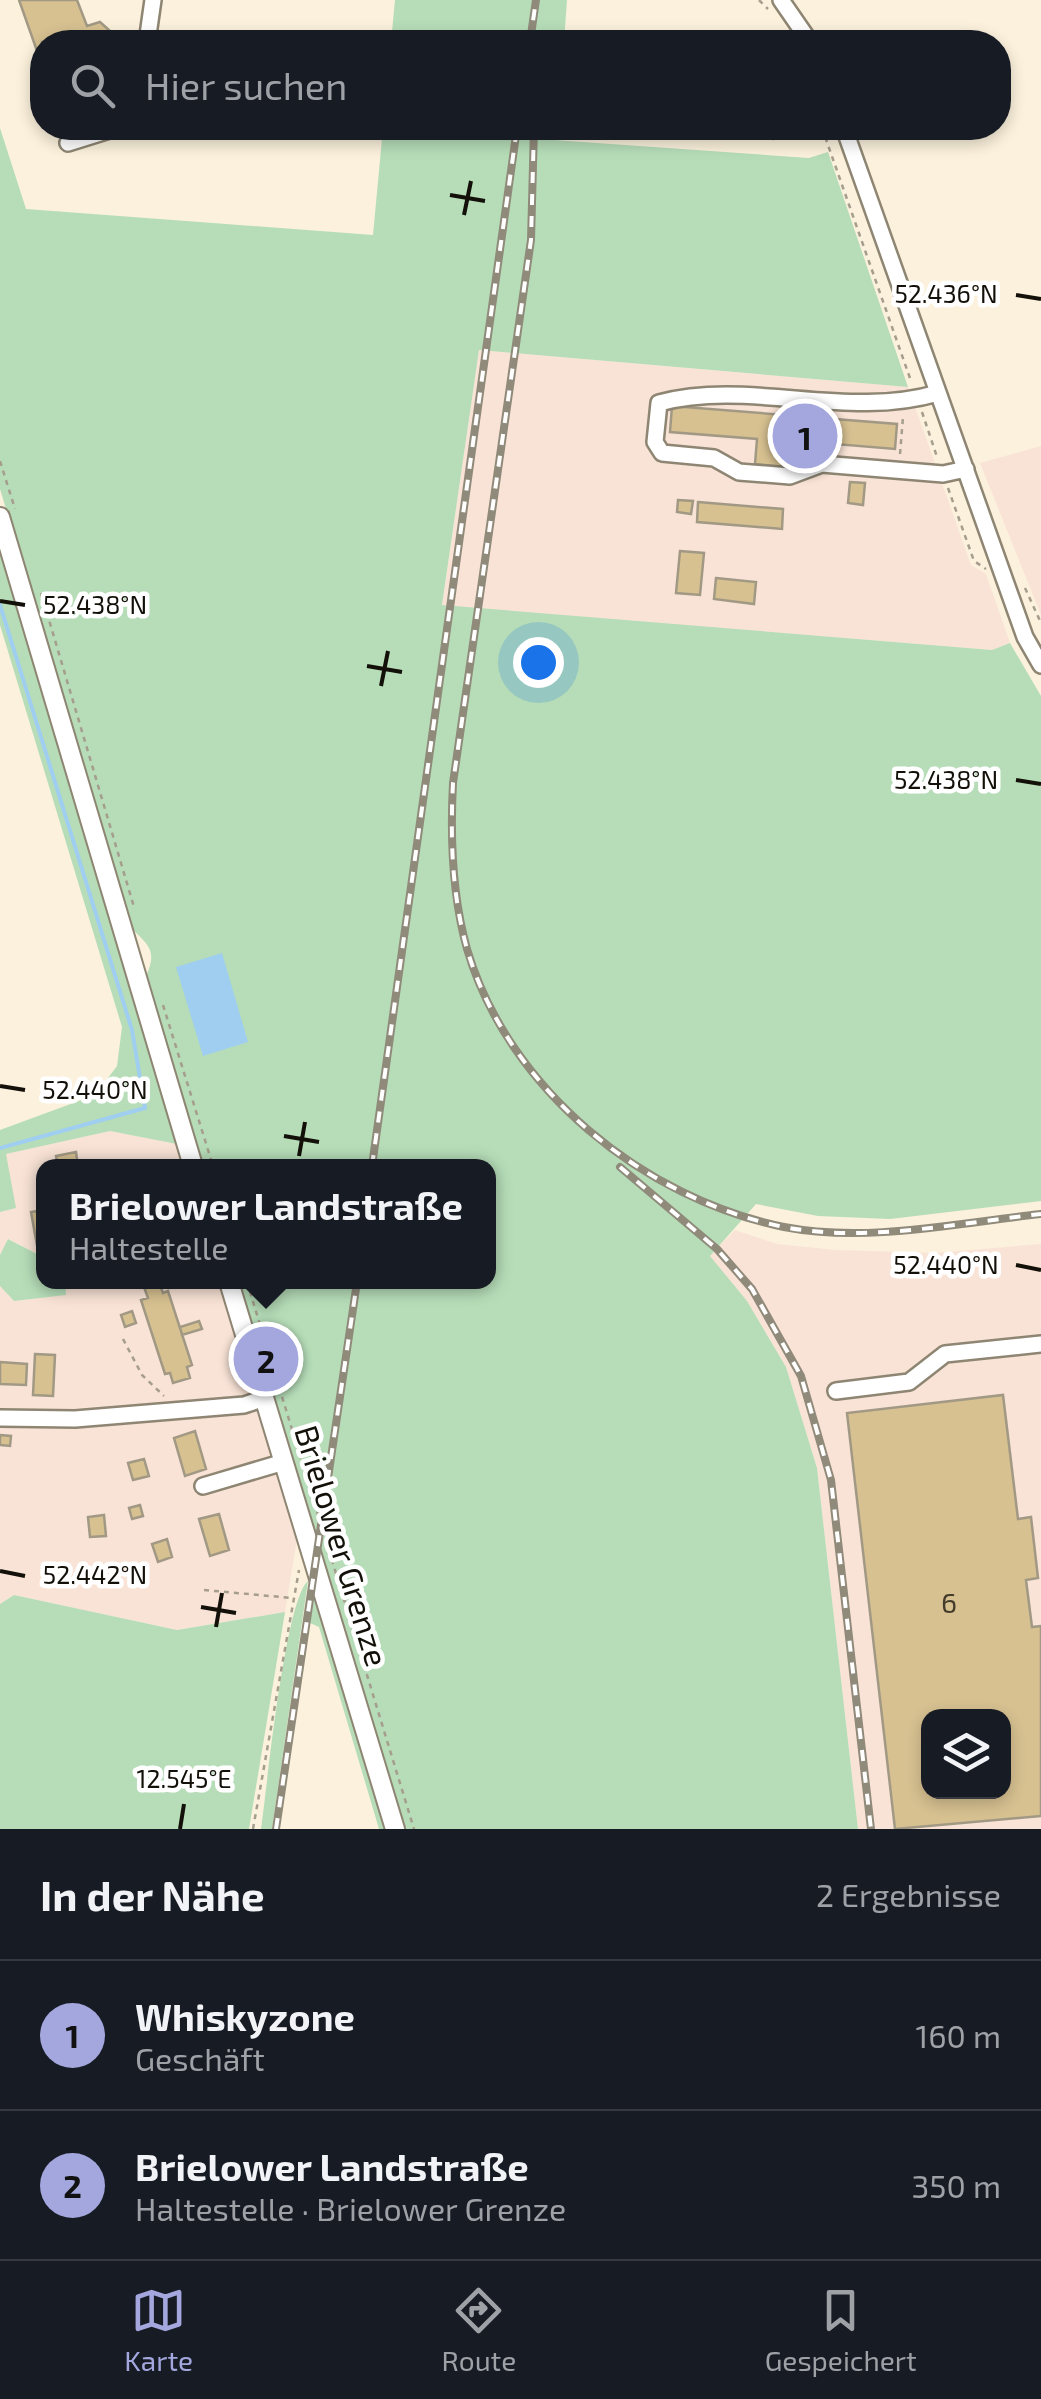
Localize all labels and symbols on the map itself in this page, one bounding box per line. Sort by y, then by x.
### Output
text: 52.436°N [894,278,998,308]
pin: 1 [772,398,838,474]
text: 52.438°N [43,589,147,619]
your location [513,637,564,688]
text: 52.438°N [894,764,998,794]
text: 52.440°N [42,1074,148,1104]
text: 52.440°N [893,1249,999,1279]
pin: 2 [234,1322,298,1396]
street label: Brielower Grenze [288,1420,398,1670]
text: 52.442°N [43,1559,147,1589]
house number: 6 [941,1585,957,1619]
text: 12.545°E [137,1763,231,1793]

